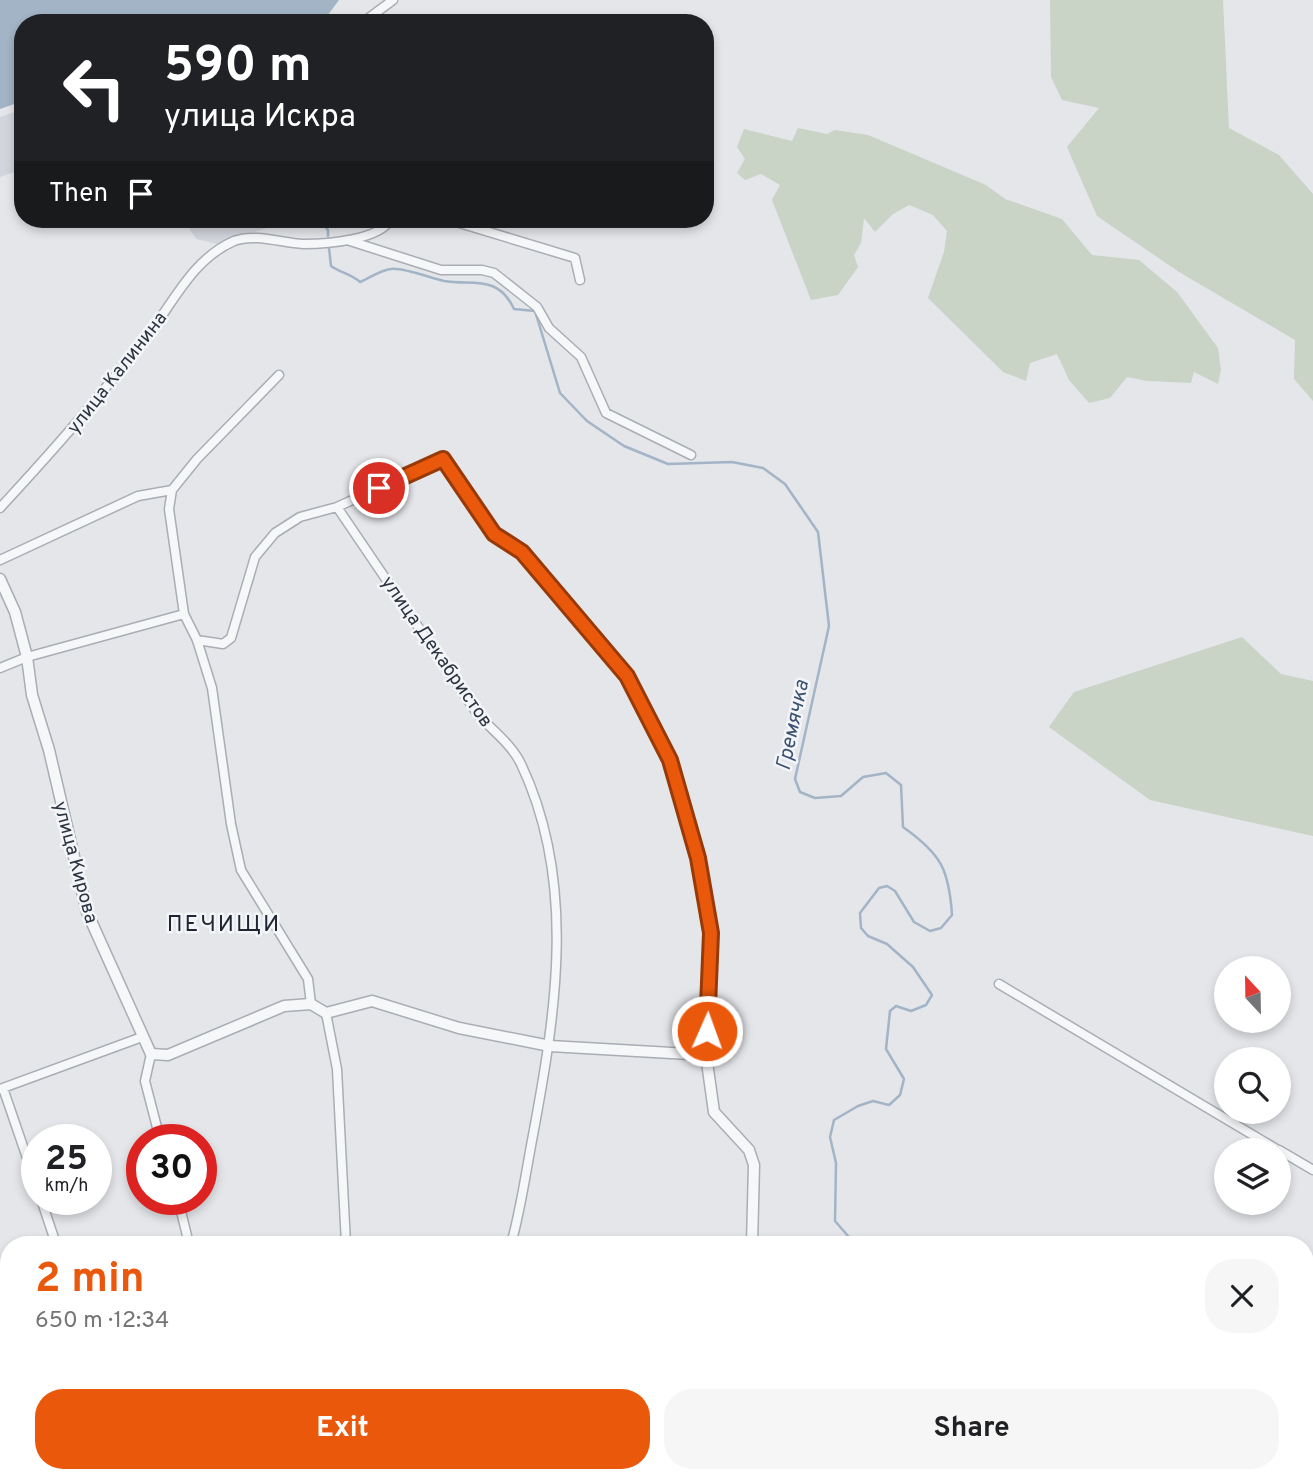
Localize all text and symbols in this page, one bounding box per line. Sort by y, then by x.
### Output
text: 590 m [164,37,312,99]
icon: left [49,42,140,133]
text: улица Искра [164,98,356,138]
icon: arrive [122,175,160,213]
text: Then [49,178,108,211]
street label: улица Калинина [62,307,173,439]
pin [349,458,409,518]
icon: arrive [360,469,398,507]
street label: улица Декабристов [375,572,498,732]
water label: Гремячка [771,678,816,773]
street label: улица Кирова [47,799,103,926]
district label: ПЕЧИЩИ [167,911,281,940]
north arrow [1214,956,1292,1032]
map controls [1214,956,1291,1215]
position arrow [670,994,744,1068]
button: search [1214,1047,1291,1124]
speed limit sign: 30 [126,1124,217,1215]
text: 25 [45,1138,88,1182]
button: layers [1214,1138,1291,1215]
text: km/h [45,1175,88,1198]
text: 2 min [35,1254,145,1307]
button: close [1205,1259,1279,1333]
text: 650 m · 12:34 [35,1307,169,1336]
button: Exit [35,1389,650,1469]
button: Share [664,1389,1279,1469]

